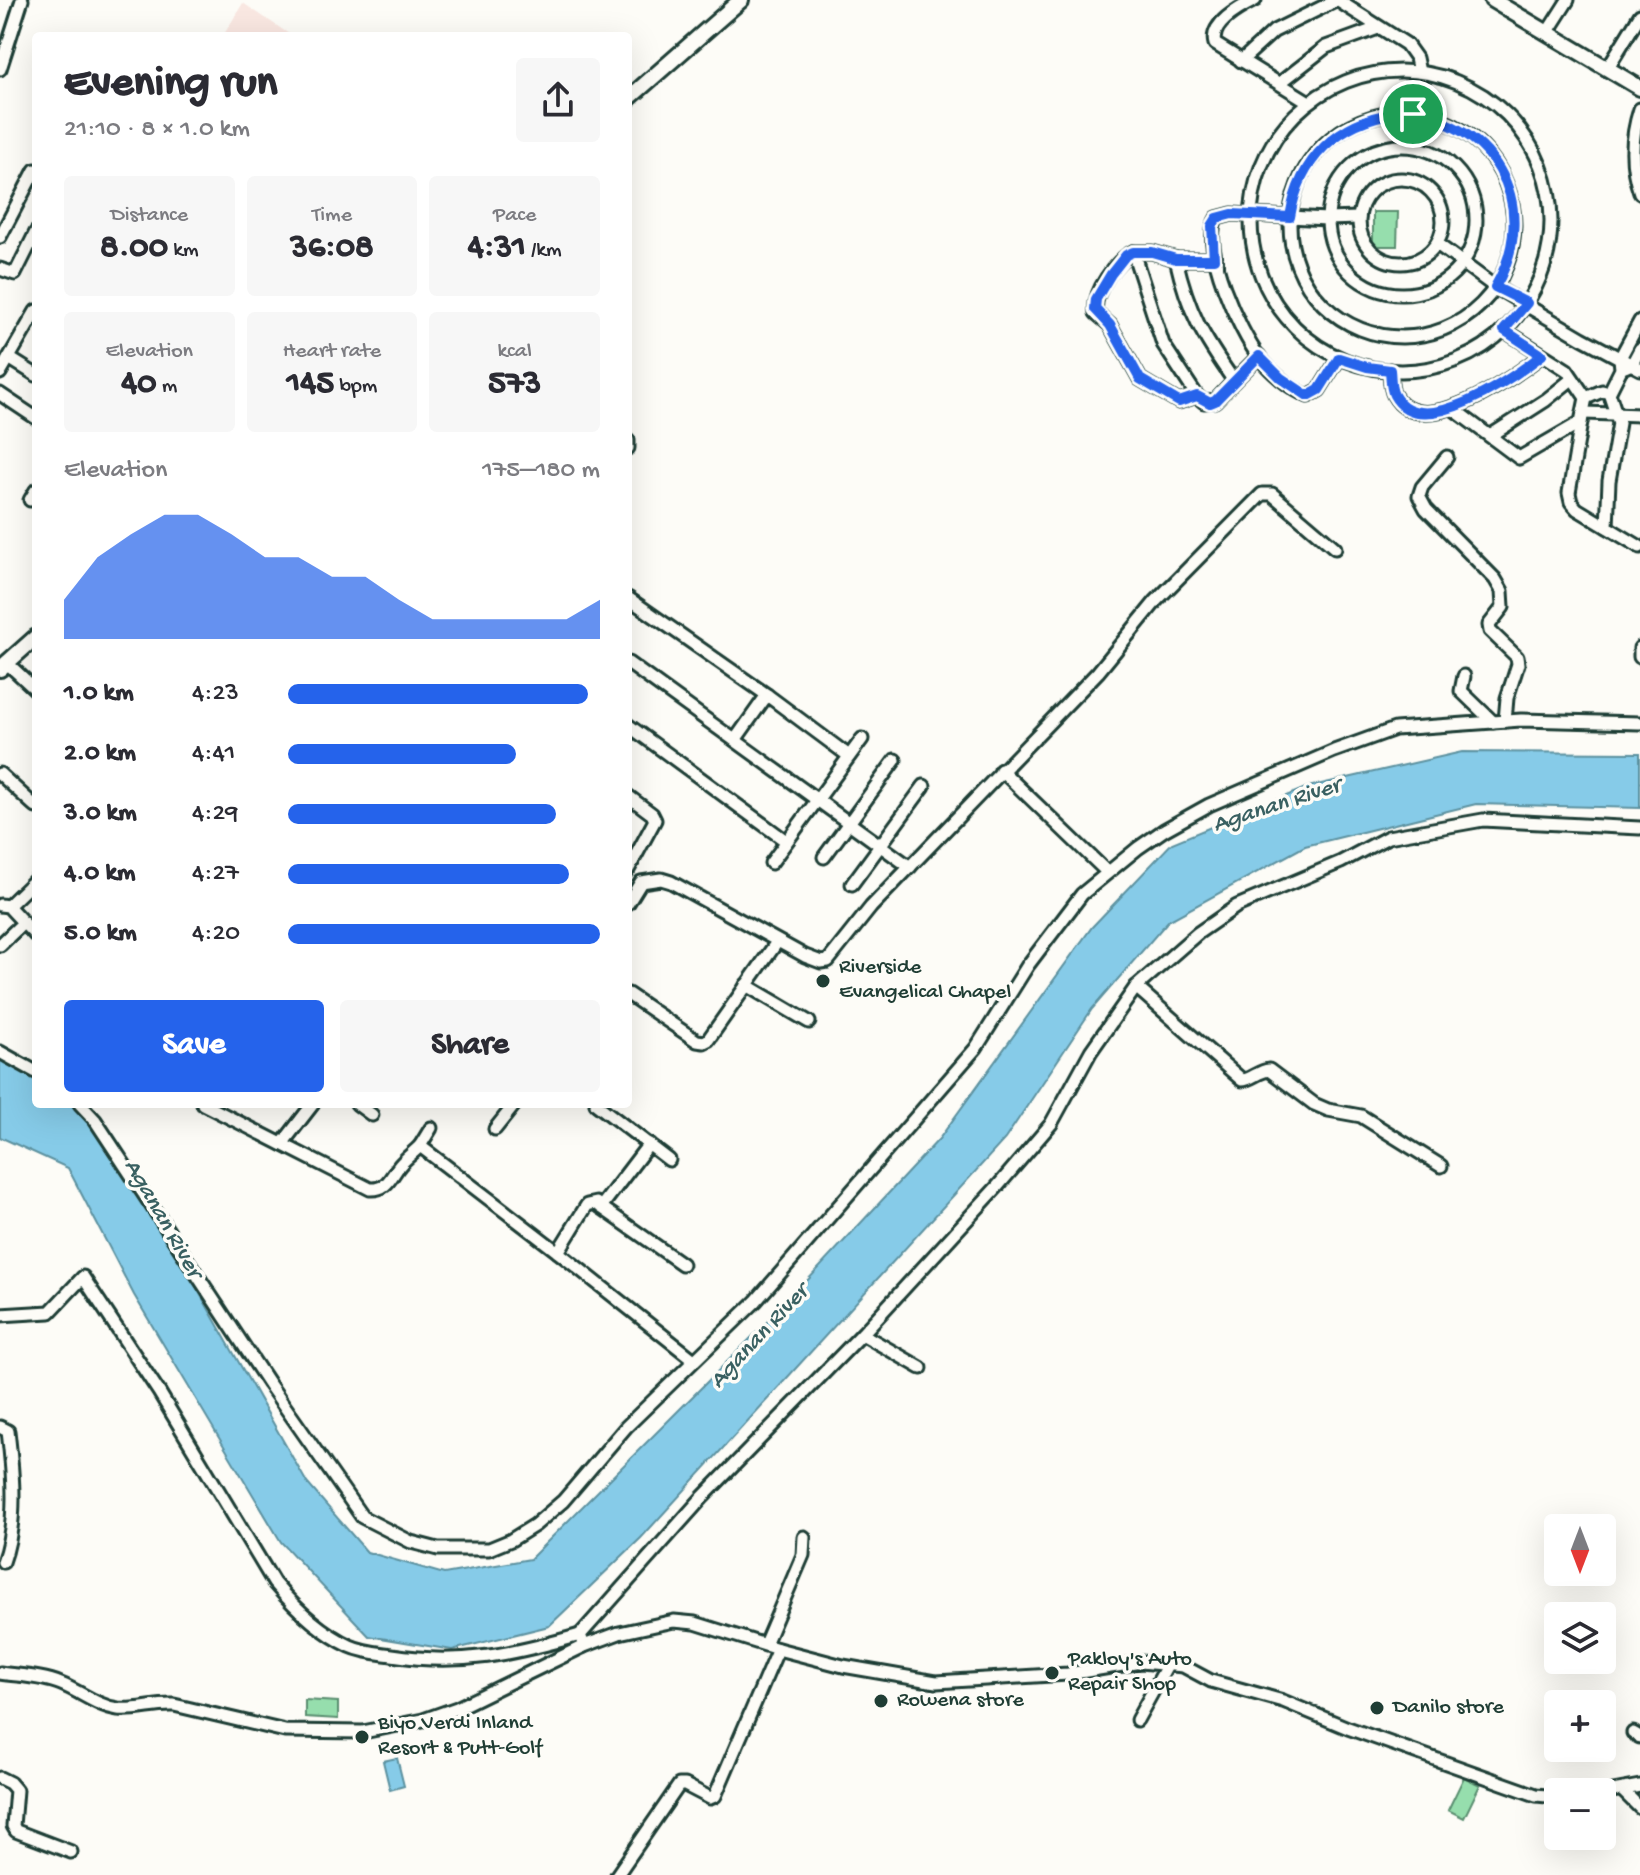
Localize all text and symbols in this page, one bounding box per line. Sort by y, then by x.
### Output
button: share [516,58,600,142]
text: Evening run [64,59,277,111]
pin [1379,80,1447,148]
icon: arrive [1391,92,1435,136]
text: 21:10 · 8 × 1.0 km [64,115,250,146]
text: Distance [110,203,188,229]
text: Time [312,203,352,229]
text: Pace [493,203,536,229]
text: 8.00 [100,229,168,269]
text: 36:08 [290,229,374,269]
text: 4:31 [468,229,526,269]
text: km [168,238,199,264]
text: /km [526,238,562,264]
text: Elevation [106,339,193,365]
text: Heart rate [283,339,381,365]
text: kcal [497,339,532,365]
text: 40 [121,365,157,405]
text: 145 [287,365,334,405]
text: 573 [488,365,541,405]
text: m [157,374,177,400]
text: bpm [334,374,377,400]
text: Elevation [64,456,167,487]
text: 175–180 m [482,456,600,487]
text: 1.0 km [64,679,134,710]
text: 4:23 [192,679,239,710]
text: 2.0 km [64,739,136,770]
text: 4:41 [192,739,235,770]
water label: Aganan River [1210,770,1349,840]
text: 3.0 km [64,799,137,830]
text: 4:29 [192,799,238,830]
text: 4.0 km [64,859,135,890]
text: 4:27 [192,859,239,890]
text: 5.0 km [64,919,137,950]
text: 4:20 [192,919,240,950]
place label: Riverside Evangelical Chapel [839,955,1011,1006]
marker: Riverside Evangelical Chapel [814,972,832,990]
button: Save [64,1000,324,1092]
button: Share [340,1000,600,1092]
water label: Aganan River [116,1155,210,1287]
water label: Aganan River [704,1275,819,1395]
north arrow [1544,1514,1616,1586]
map controls [1544,1514,1616,1850]
button: layers [1544,1602,1616,1674]
place label: Pakloy's Auto Repair Shop [1067,1647,1192,1698]
marker: Pakloy's Auto Repair Shop [1043,1664,1061,1682]
place label: Rowena store [897,1688,1025,1714]
button: + [1544,1690,1616,1762]
marker: Rowena store [872,1692,890,1710]
place label: Danilo store [1391,1695,1505,1721]
marker: Danilo store [1368,1699,1386,1717]
place label: Biyo Verdi Inland Resort & Putt-Golf [377,1711,544,1762]
marker: Biyo Verdi Inland Resort & Putt-Golf [353,1728,371,1746]
button: − [1544,1778,1616,1850]

